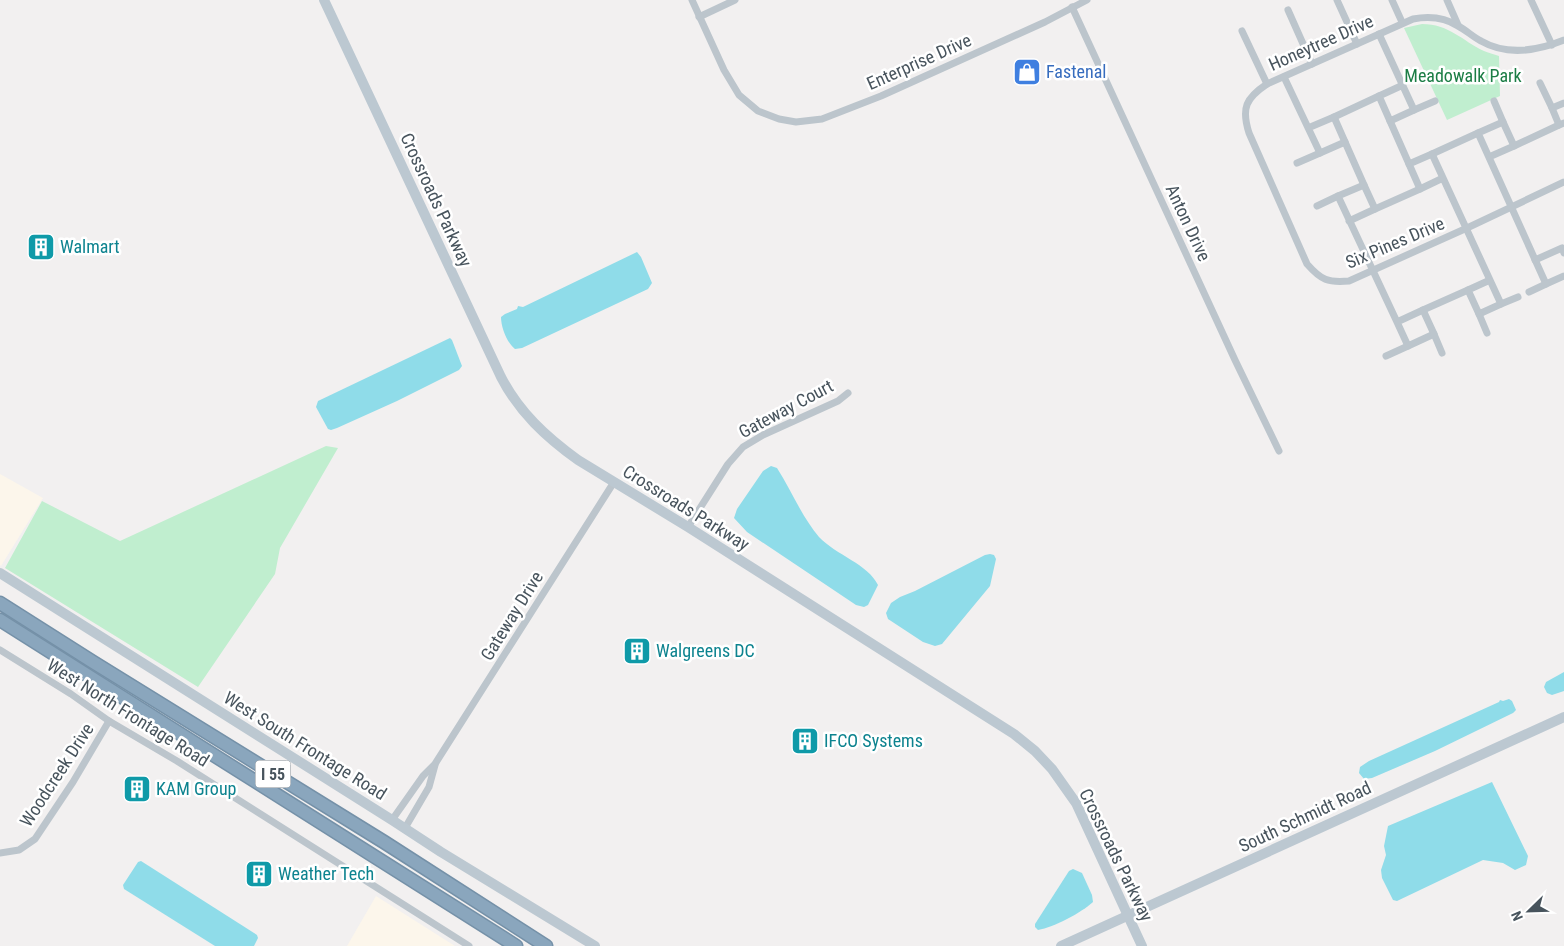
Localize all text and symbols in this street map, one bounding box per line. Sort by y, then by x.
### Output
street label: Honeytree Drive [1265,10,1376,75]
street label: Enterprise Drive [863,29,974,94]
shop icon: Fastenal [1012,57,1042,87]
place label: Fastenal [1046,61,1106,82]
park label: Meadowalk Park [1404,65,1522,86]
street label: Crossroads Parkway [396,130,477,270]
street label: Anton Drive [1162,181,1215,264]
street label: Six Pines Drive [1342,212,1447,273]
building icon: Walmart [26,232,56,262]
place label: Walmart [60,236,120,257]
street label: Gateway Court [735,375,837,442]
street label: Crossroads Parkway [619,460,754,555]
street label: Gateway Drive [476,567,547,664]
building icon: Walgreens DC [622,636,652,666]
place label: Walgreens DC [656,640,755,661]
street label: West North Frontage Road [43,654,213,771]
street label: West South Frontage Road [220,687,390,804]
street label: Woodcreek Drive [15,719,98,830]
building icon: IFCO Systems [790,726,820,756]
place label: IFCO Systems [824,730,923,751]
road number: I 55 [256,761,290,788]
building icon: KAM Group [122,774,152,804]
street label: South Schmidt Road [1235,777,1374,856]
place label: KAM Group [156,778,237,799]
street label: Crossroads Parkway [1075,785,1158,925]
building icon: Weather Tech [244,859,274,889]
place label: Weather Tech [278,863,374,884]
north arrow [1504,886,1554,936]
text: N [1508,909,1526,923]

